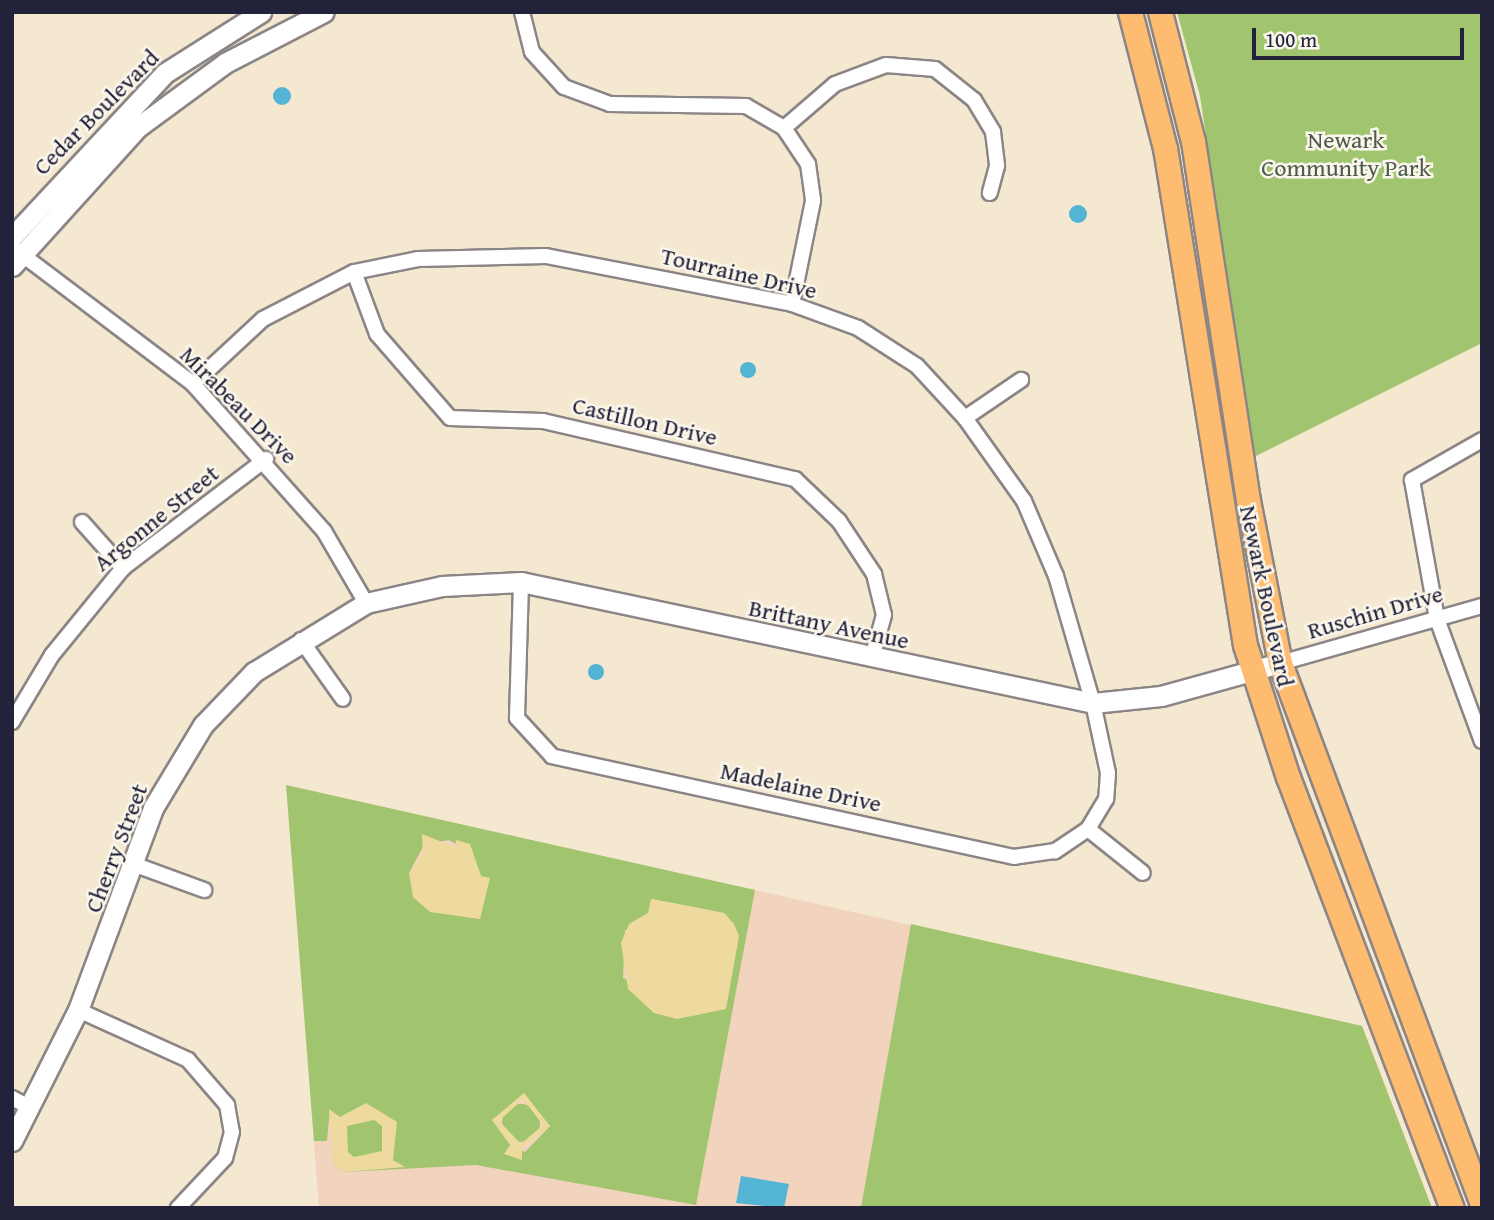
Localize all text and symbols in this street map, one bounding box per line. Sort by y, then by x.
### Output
scale bar [1256,14,1468,58]
text: 100 m [1265,24,1317,55]
street label: Cedar Boulevard [27,43,165,181]
park label: Newark Community Park [1261,126,1431,182]
street label: Tourraine Drive [658,241,820,305]
street label: Mirabeau Drive [174,340,304,470]
street label: Castillon Drive [570,390,720,452]
street label: Argonne Street [88,459,224,577]
street label: Newark Boulevard [1234,503,1300,689]
street label: Ruschin Drive [1304,579,1446,645]
street label: Brittany Avenue [746,593,912,655]
street label: Madelaine Drive [718,756,884,818]
street label: Cherry Street [78,780,154,916]

